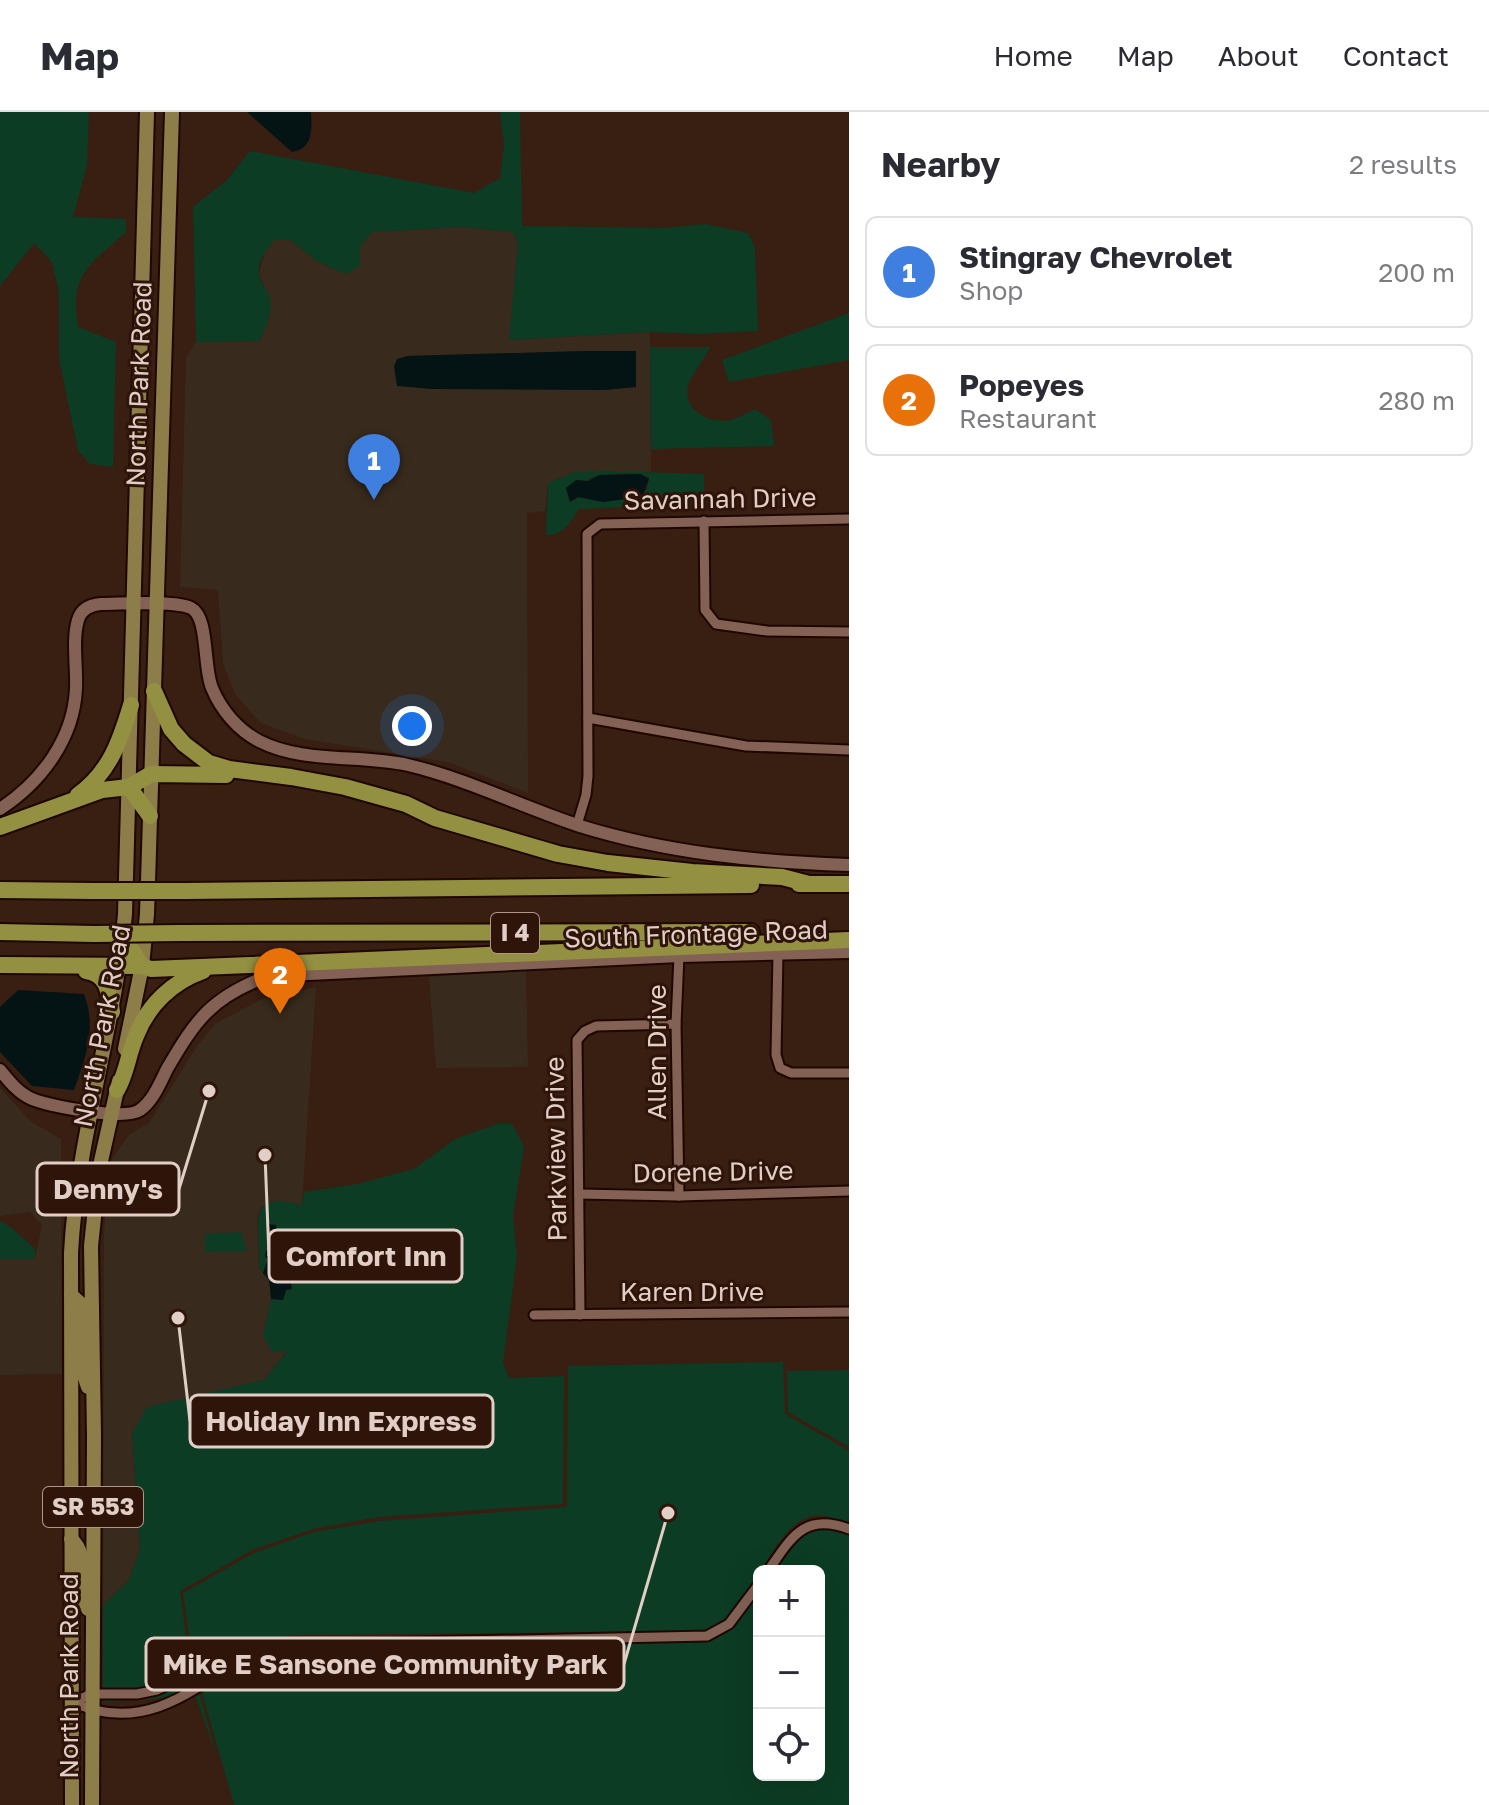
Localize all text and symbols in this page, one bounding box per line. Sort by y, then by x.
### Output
text: Map [40,33,119,78]
text: Home [994,39,1073,72]
text: Map [1117,39,1174,72]
text: About [1218,39,1299,72]
text: Contact [1343,39,1449,72]
text: Nearby [881,144,1001,184]
text: 2 results [1349,149,1457,180]
text: Stingray Chevrolet [959,239,1233,275]
text: 1 [902,257,916,288]
text: 200 m [1378,257,1455,288]
text: Shop [959,275,1023,306]
street label: North Park Road [119,281,158,487]
text: Popeyes [959,367,1084,403]
text: 2 [901,385,917,416]
text: 280 m [1378,385,1455,416]
text: Restaurant [959,403,1097,434]
pin: 1 [348,434,400,500]
street label: Savannah Drive [623,481,817,516]
your location [392,706,432,746]
road number: I 4 [491,913,539,953]
street label: South Frontage Road [564,913,828,954]
street label: North Park Road [67,922,136,1130]
pin: 2 [254,948,306,1014]
street label: Allen Drive [641,984,672,1120]
street label: Parkview Drive [538,1056,573,1242]
street label: Dorene Drive [632,1155,794,1188]
callout: Denny's [37,1163,179,1215]
text: Denny's [53,1172,163,1205]
callout: Comfort Inn [269,1230,462,1282]
text: Comfort Inn [285,1239,447,1272]
street label: Karen Drive [620,1276,764,1307]
callout: Holiday Inn Express [190,1395,493,1447]
text: Holiday Inn Express [205,1404,477,1437]
road number: SR 553 [43,1487,143,1527]
map controls [753,1565,825,1781]
button: + [753,1565,825,1637]
street label: North Park Road [53,1573,84,1779]
button: − [753,1637,825,1709]
callout: Mike E Sansone Community Park [146,1638,624,1690]
text: Mike E Sansone Community Park [162,1647,608,1680]
button: locate [753,1709,825,1781]

